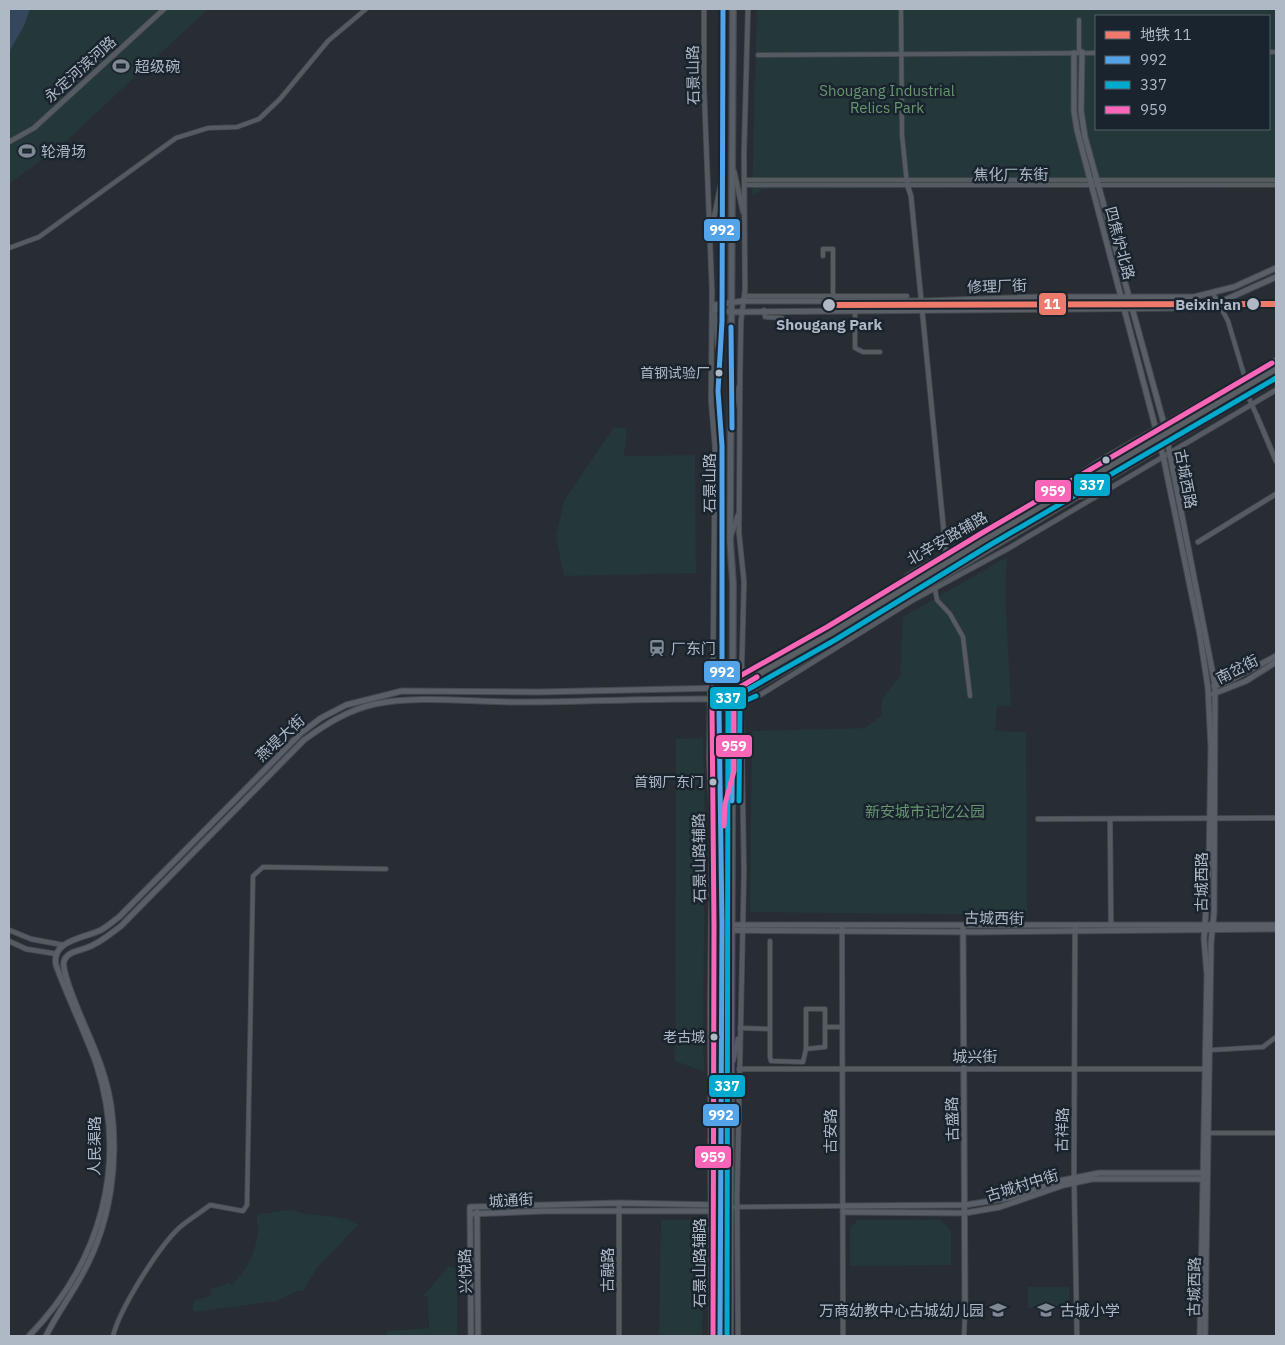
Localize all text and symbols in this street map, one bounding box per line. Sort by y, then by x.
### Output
legend [1095,15,1270,130]
text: 地铁 11 [1140,25,1192,44]
street label: 永定河滨河路 [40,32,120,106]
street label: 石景山路 [683,45,703,105]
text: 992 [1140,50,1167,69]
sports icon: 超级碗 [111,56,131,76]
place label: 超级碗 [135,57,180,76]
text: 337 [1140,75,1167,94]
park label: Shougang Industrial Relics Park [819,81,955,117]
text: 959 [1140,100,1167,119]
sports icon: 轮滑场 [17,141,37,161]
place label: 轮滑场 [41,142,86,161]
street label: 焦化厂东街 [973,165,1049,184]
street label: 四焦炉北路 [1101,204,1139,282]
line badge: 992 [703,218,741,242]
text: 992 [709,221,735,239]
street label: 修理厂街 [967,275,1027,297]
line badge: 11 [1038,292,1067,316]
text: 11 [1044,295,1061,313]
place label: Beixin'an [1175,295,1241,314]
marker: Beixin'an [1245,296,1261,312]
marker: Shougang Park [821,297,837,313]
place label: Shougang Park [776,315,882,334]
place label: 首钢试验厂 [640,364,710,382]
marker: 首钢试验厂 [714,368,724,378]
street label: 古城西路 [1171,448,1201,510]
street label: 石景山路 [700,453,719,513]
unlabelled marker [1101,455,1111,465]
line badge: 337 [1073,473,1111,497]
text: 337 [1079,476,1105,494]
line badge: 959 [1034,479,1072,503]
text: 959 [1040,482,1066,500]
street label: 北辛安路辅路 [903,507,991,569]
station icon: 厂东门 [647,638,667,658]
place label: 厂东门 [671,639,716,658]
street label: 南岔街 [1213,650,1261,688]
line badge: 992 [703,660,741,684]
text: 992 [709,663,735,681]
line badge: 337 [709,686,747,710]
text: 337 [715,689,741,707]
street label: 燕堤大街 [252,711,308,765]
line badge: 959 [715,734,753,758]
text: 959 [721,737,747,755]
place label: 首钢厂东门 [634,773,704,791]
marker: 首钢厂东门 [708,777,718,787]
park label: 新安城市记忆公园 [865,802,985,821]
street label: 石景山路辅路 [689,813,709,903]
street label: 古城西路 [1192,852,1211,912]
street label: 古城西街 [964,908,1024,928]
place label: 老古城 [663,1028,705,1046]
marker: 老古城 [709,1032,719,1042]
street label: 城兴街 [952,1047,998,1066]
line badge: 337 [708,1074,746,1098]
text: 337 [714,1077,740,1095]
street label: 古盛路 [942,1096,962,1142]
line badge: 992 [702,1103,740,1127]
text: 992 [708,1106,734,1124]
street label: 古祥路 [1052,1107,1072,1153]
street label: 古安路 [821,1108,840,1154]
street label: 人民渠路 [85,1116,104,1176]
line badge: 959 [694,1145,732,1169]
text: 959 [700,1148,726,1166]
street label: 古城村中街 [983,1165,1061,1205]
street label: 城通街 [488,1189,534,1211]
street label: 石景山路辅路 [690,1218,709,1308]
street label: 古融路 [598,1247,617,1293]
street label: 兴悦路 [455,1248,475,1294]
street label: 古城西路 [1184,1257,1204,1317]
school or university icon: 万商幼教中心古城幼儿园 [988,1300,1008,1320]
school or university icon: 古城小学 [1036,1300,1056,1320]
place label: 万商幼教中心古城幼儿园 [819,1301,984,1320]
place label: 古城小学 [1060,1301,1120,1320]

